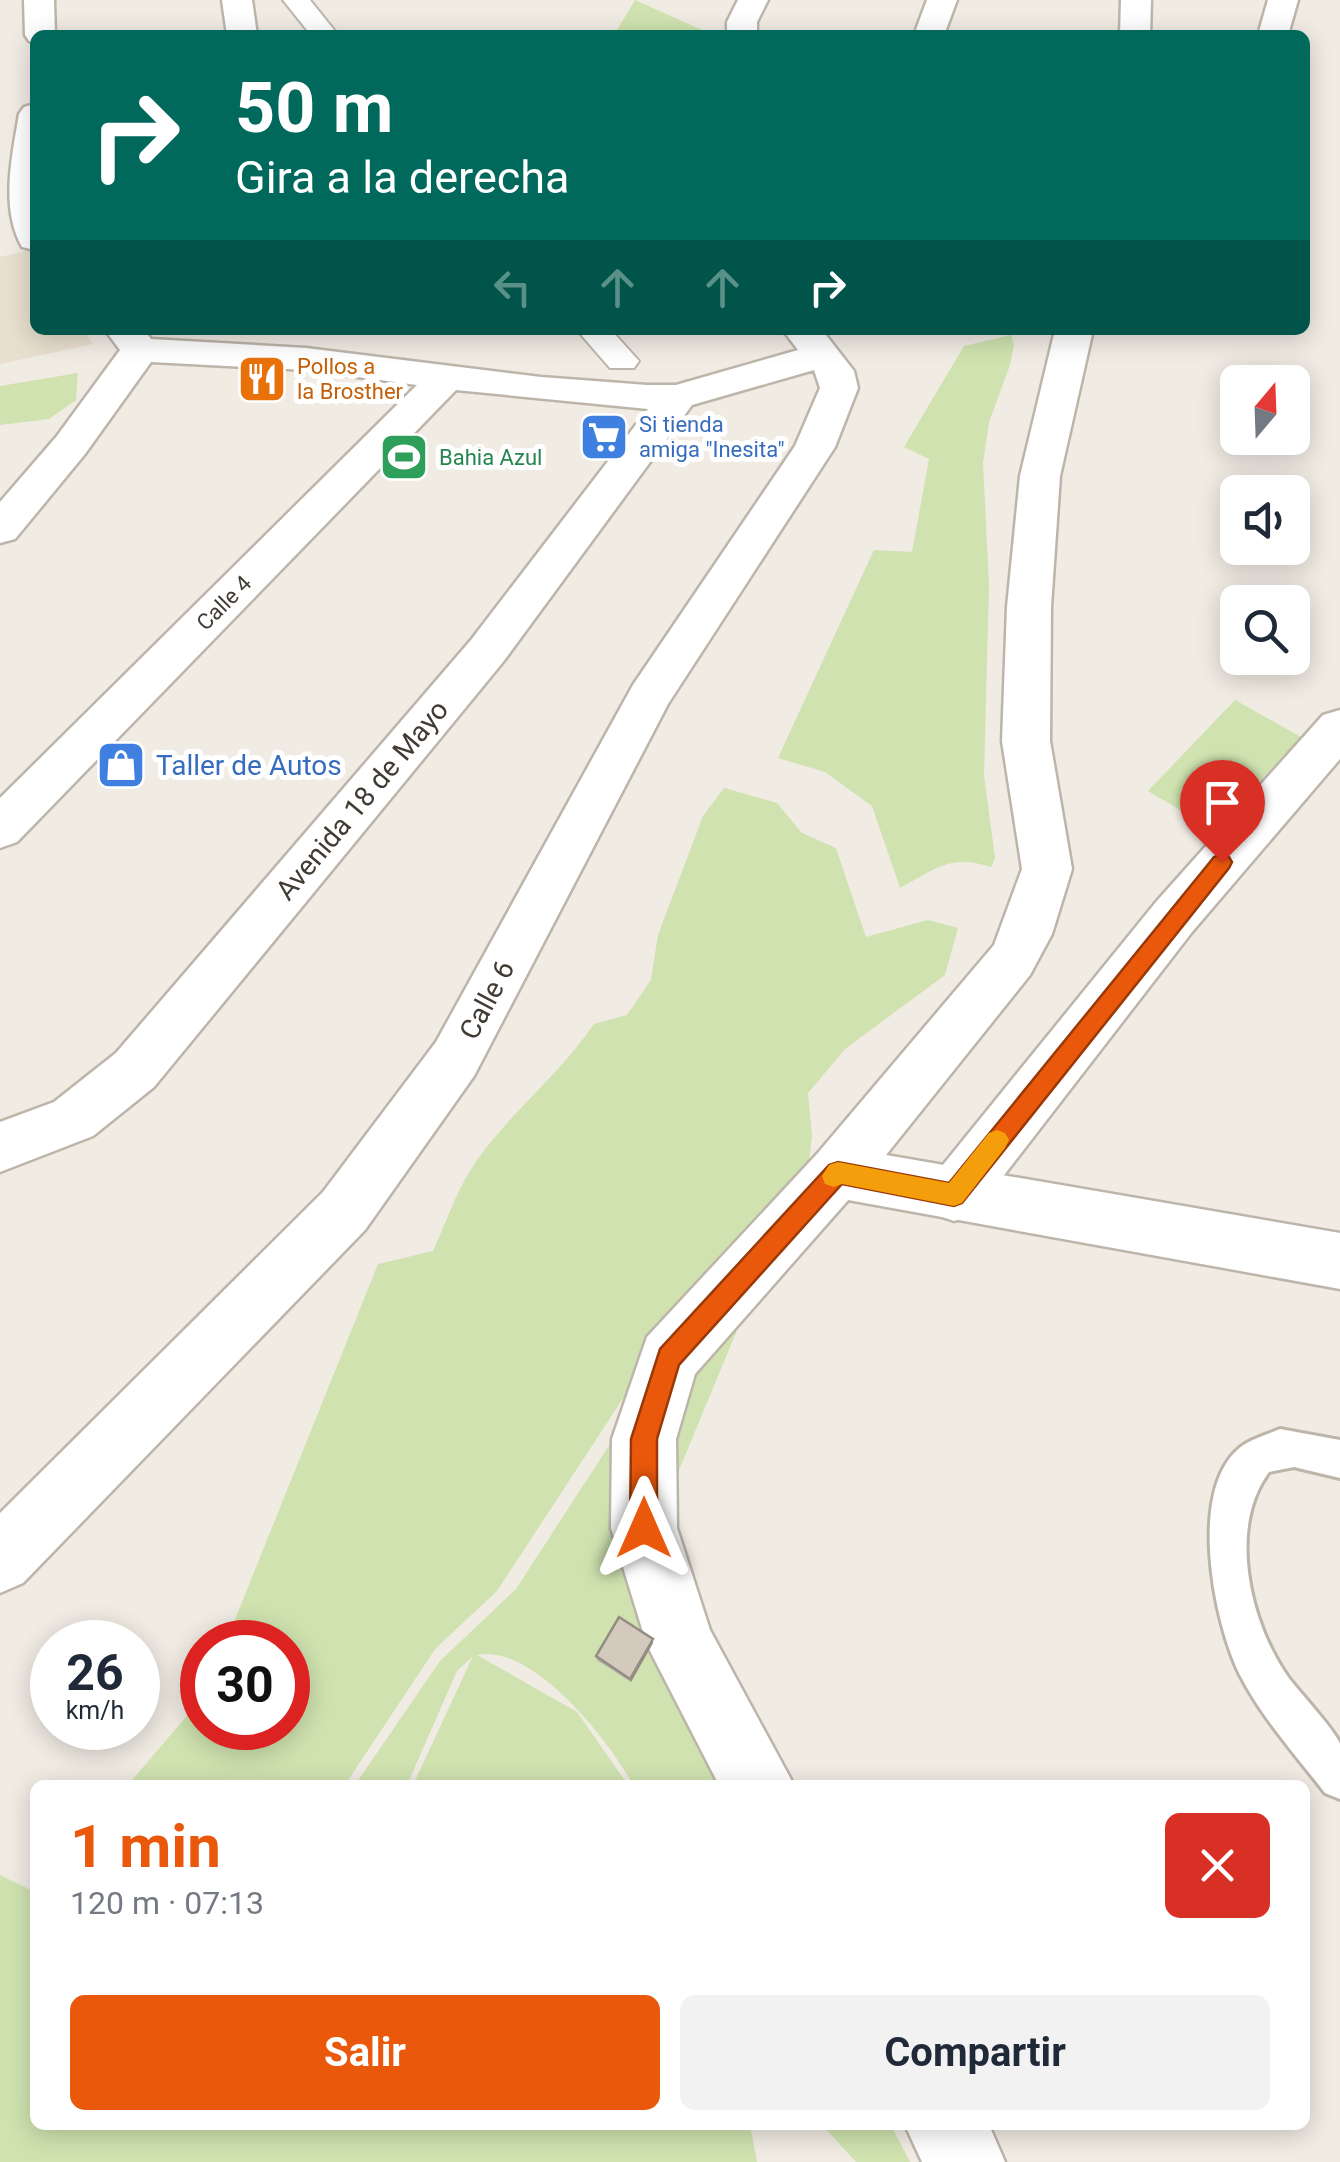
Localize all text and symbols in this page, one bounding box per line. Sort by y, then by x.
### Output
text: 50 m [235,67,393,149]
icon: right [70,70,200,200]
text: Gira a la derecha [235,151,570,204]
icon: left [485,260,540,315]
icon: ahead [590,260,645,315]
icon: ahead [695,260,750,315]
icon: right [800,260,855,315]
restaurant icon: Pollos a la Brosther [236,353,288,405]
place label: Pollos a la Brosther [297,354,404,404]
north arrow [1220,365,1310,455]
map controls [1220,365,1310,675]
supermarket icon: Si tienda amiga "Inesita" [578,411,630,463]
place label: Si tienda amiga "Inesita" [639,412,784,462]
sports icon: Bahia Azul [378,431,430,483]
place label: Bahia Azul [439,445,542,470]
button: sound [1220,475,1310,565]
street label: Calle 4 [192,571,256,635]
button: search [1220,585,1310,675]
street label: Avenida 18 de Mayo [269,693,455,907]
shop icon: Taller de Autos [95,739,147,791]
place label: Taller de Autos [156,749,342,782]
pin [1180,760,1265,863]
icon: arrive [1195,775,1250,830]
street label: Calle 6 [453,955,521,1045]
position arrow [592,1476,696,1580]
speed limit sign: 30 [180,1620,310,1750]
text: 26 [66,1644,124,1702]
text: km/h [66,1696,124,1725]
text: 1 min [70,1811,221,1882]
button: close [1165,1813,1270,1918]
text: 120 m · 07:13 [70,1884,264,1922]
button: Salir [70,1995,660,2110]
button: Compartir [680,1995,1270,2110]

